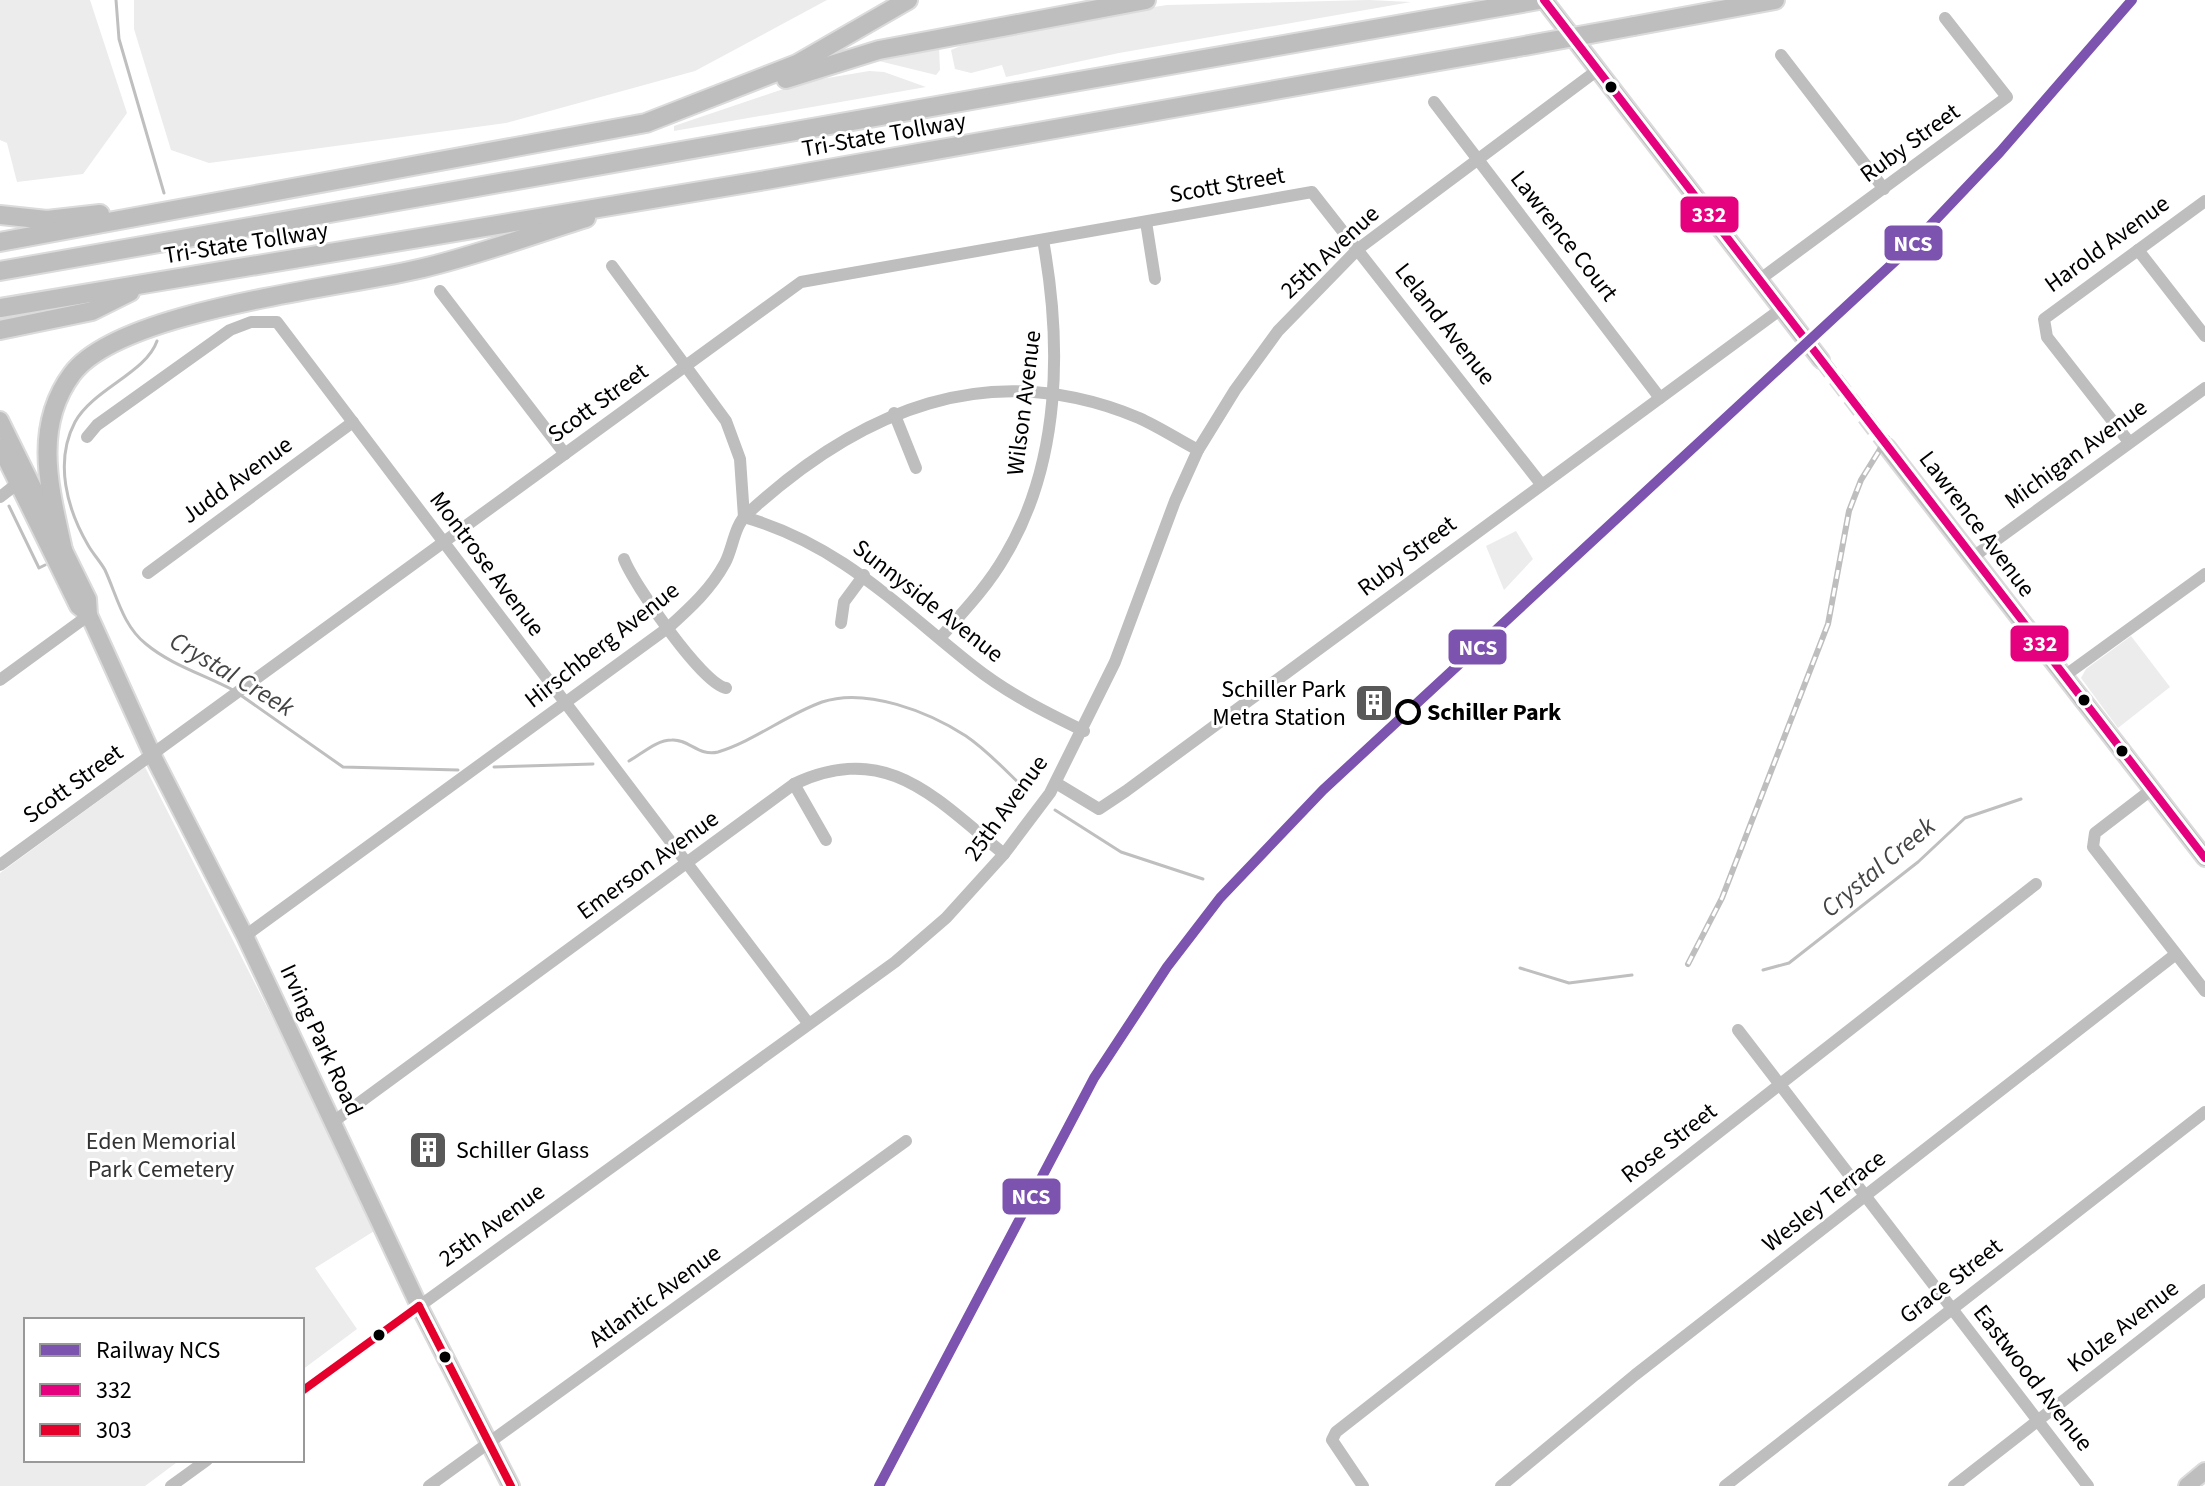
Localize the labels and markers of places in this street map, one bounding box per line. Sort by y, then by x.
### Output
unlabelled marker [1603,79,1619,95]
place label: Schiller Park Metra Station [1212,672,1346,735]
building icon: Schiller Park Metra Station [1353,682,1395,724]
unlabelled marker [2076,692,2092,708]
place label: Schiller Park [1427,695,1562,730]
marker: Schiller Park [1396,700,1420,724]
unlabelled marker [2114,743,2130,759]
building icon: Schiller Glass [407,1129,449,1171]
place label: Schiller Glass [456,1133,589,1168]
unlabelled marker [371,1327,387,1343]
unlabelled marker [437,1349,453,1365]

